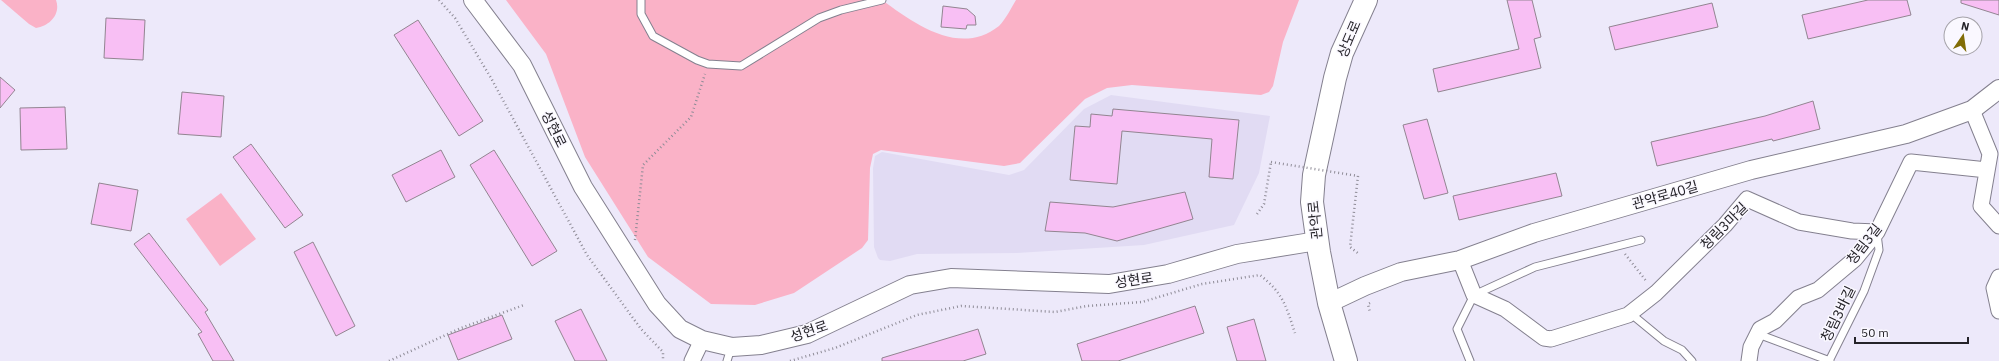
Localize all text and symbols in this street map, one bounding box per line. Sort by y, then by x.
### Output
north arrow [1943,16,1983,56]
street label: 상도로 [1333,18,1365,60]
text: N [1960,19,1971,34]
street label: 성현로 [537,108,571,150]
street label: 관악로40길 [1630,177,1700,213]
street label: 청림3마길 [1696,198,1752,254]
street label: 관악로 [1304,200,1326,240]
street label: 청림3길 [1842,220,1886,268]
street label: 성현로 [1114,268,1155,292]
street label: 청림3바길 [1817,283,1859,345]
street label: 성현로 [788,316,830,346]
scale bar [1855,319,1968,345]
text: 50 m [1861,325,1889,340]

